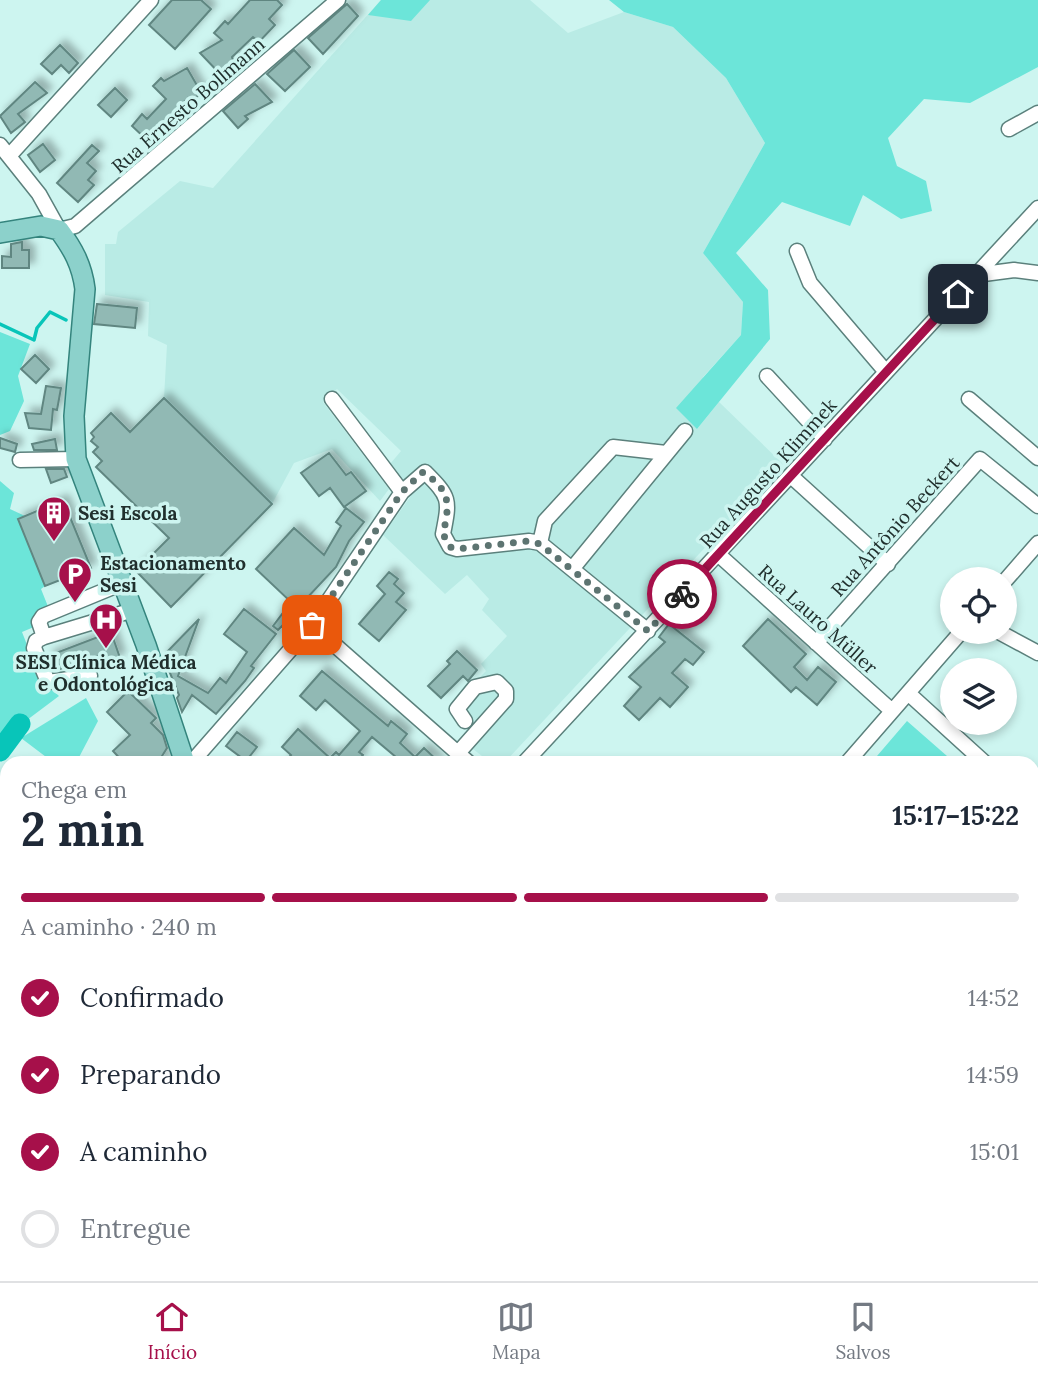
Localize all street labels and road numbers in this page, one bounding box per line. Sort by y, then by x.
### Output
street label: Rua Ernesto Bollmann [106,32,270,178]
street label: Rua Augusto Klimmek [694,393,842,553]
street label: Rua Antônio Beckert [826,450,965,601]
street label: Rua Lauro Müller [753,559,883,679]

